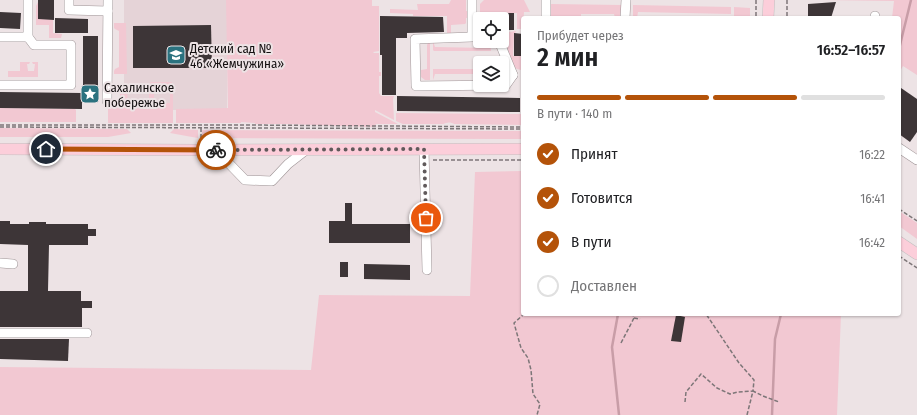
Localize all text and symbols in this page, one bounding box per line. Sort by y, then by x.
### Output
map controls [473,12,509,92]
button: locate [473,12,509,48]
text: Прибудет через [537,28,624,43]
place label: Детский сад № 46 «Жемчужина» [189,41,284,71]
text: 16:52–16:57 [817,41,885,59]
text: 2 мин [537,42,598,73]
school or university icon: Детский сад № 46 «Жемчужина» [165,44,187,66]
button: layers [473,56,509,92]
place label: Сахалинское побережье [104,80,174,110]
place icon: Сахалинское побережье [79,83,101,105]
text: В пути · 140 m [537,106,612,121]
courier [196,130,236,170]
pin [29,132,63,166]
icon: home [35,138,57,160]
icon: bike [205,139,227,161]
icon: check [537,143,559,165]
text: Принят [571,145,618,163]
text: 16:22 [859,147,885,162]
icon: check [537,187,559,209]
text: Готовится [571,189,633,207]
text: 16:41 [860,191,885,206]
pin [409,201,443,235]
icon: bag [415,207,437,229]
icon: check [537,231,559,253]
text: В пути [571,233,612,251]
text: 16:42 [859,235,885,250]
text: Доставлен [571,277,637,295]

